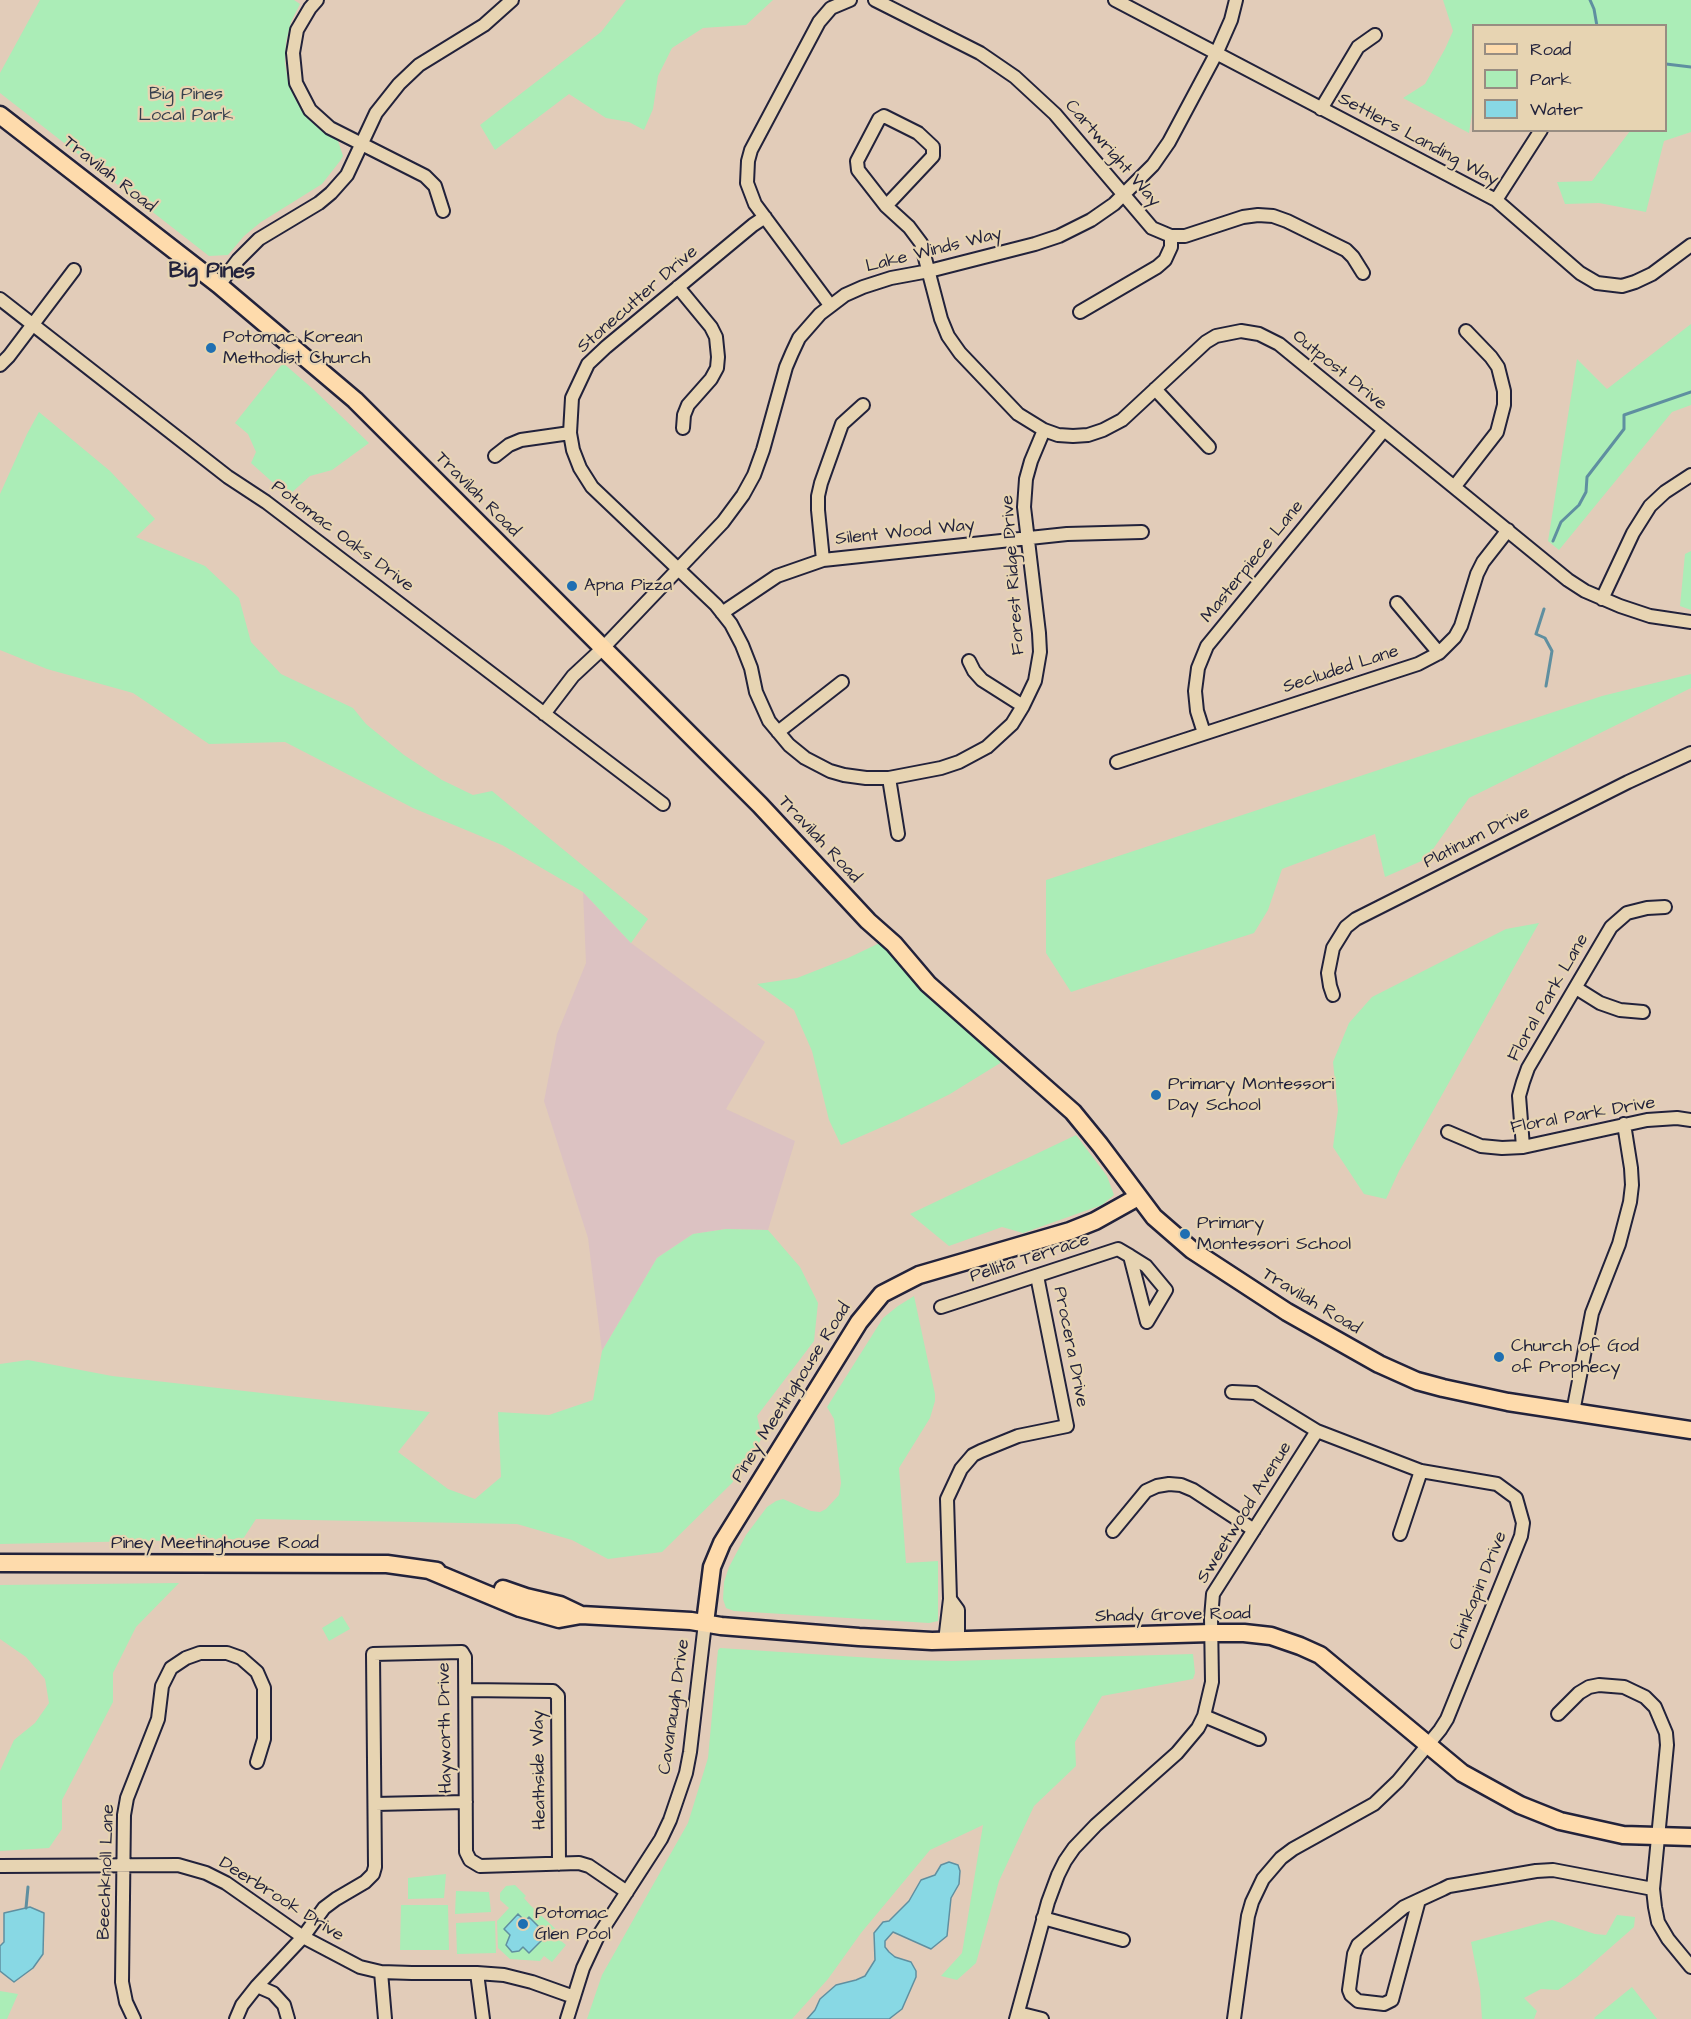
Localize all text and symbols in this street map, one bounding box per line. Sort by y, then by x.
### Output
legend [1472,24,1667,132]
text: Road [1530,37,1571,62]
text: Park [1530,67,1572,92]
park label: Big Pines Local Park [139,84,233,127]
street label: Settlers Landing Way [1334,89,1502,191]
street label: Cartwright Way [1060,96,1164,212]
text: Water [1530,97,1583,122]
street label: Travilah Road [58,132,160,218]
street label: Lake Winds Way [864,224,1004,278]
street label: Stonecutter Drive [573,242,703,358]
district label: Big Pines [169,260,255,286]
street label: Outpost Drive [1287,326,1391,416]
place label: Potomac Korean Methodist Church [223,327,370,370]
marker: Potomac Korean Methodist Church [204,341,218,355]
street label: Travilah Road [430,448,524,542]
street label: Potomac Oaks Drive [267,476,417,598]
street label: Forest Ridge Drive [998,494,1030,656]
street label: Masterpiece Lane [1197,496,1309,628]
street label: Silent Wood Way [834,515,976,551]
place label: Apna Pizza [584,575,672,597]
marker: Apna Pizza [565,579,579,593]
street label: Secluded Lane [1280,641,1402,699]
street label: Travilah Road [773,792,865,888]
street label: Platinum Drive [1420,802,1534,874]
street label: Floral Park Lane [1504,930,1594,1066]
place label: Primary Montessori Day School [1168,1074,1334,1116]
marker: Primary Montessori Day School [1149,1088,1163,1102]
street label: Floral Park Drive [1509,1093,1657,1139]
place label: Primary Montessori School [1197,1213,1351,1256]
marker: Primary Montessori School [1178,1227,1192,1241]
street label: Pellita Terrace [968,1230,1092,1288]
street label: Travilah Road [1258,1264,1364,1340]
street label: Procera Drive [1048,1285,1092,1409]
street label: Piney Meetinghouse Road [728,1299,856,1487]
place label: Church of God of Prophecy [1511,1336,1639,1378]
marker: Church of God of Prophecy [1492,1350,1506,1364]
street label: Sweetwood Avenue [1193,1438,1297,1588]
street label: Chinkapin Drive [1445,1529,1513,1653]
street label: Piney Meetinghouse Road [111,1533,319,1555]
street label: Shady Grove Road [1095,1604,1251,1628]
street label: Cavanaugh Drive [655,1638,695,1776]
street label: Hayworth Drive [434,1662,458,1794]
street label: Heathside Way [528,1710,552,1830]
street label: Beechknoll Lane [94,1804,120,1940]
street label: Deerbrook Drive [215,1853,347,1947]
place label: Potomac Glen Pool [535,1903,611,1946]
marker: Potomac Glen Pool [516,1917,530,1931]

